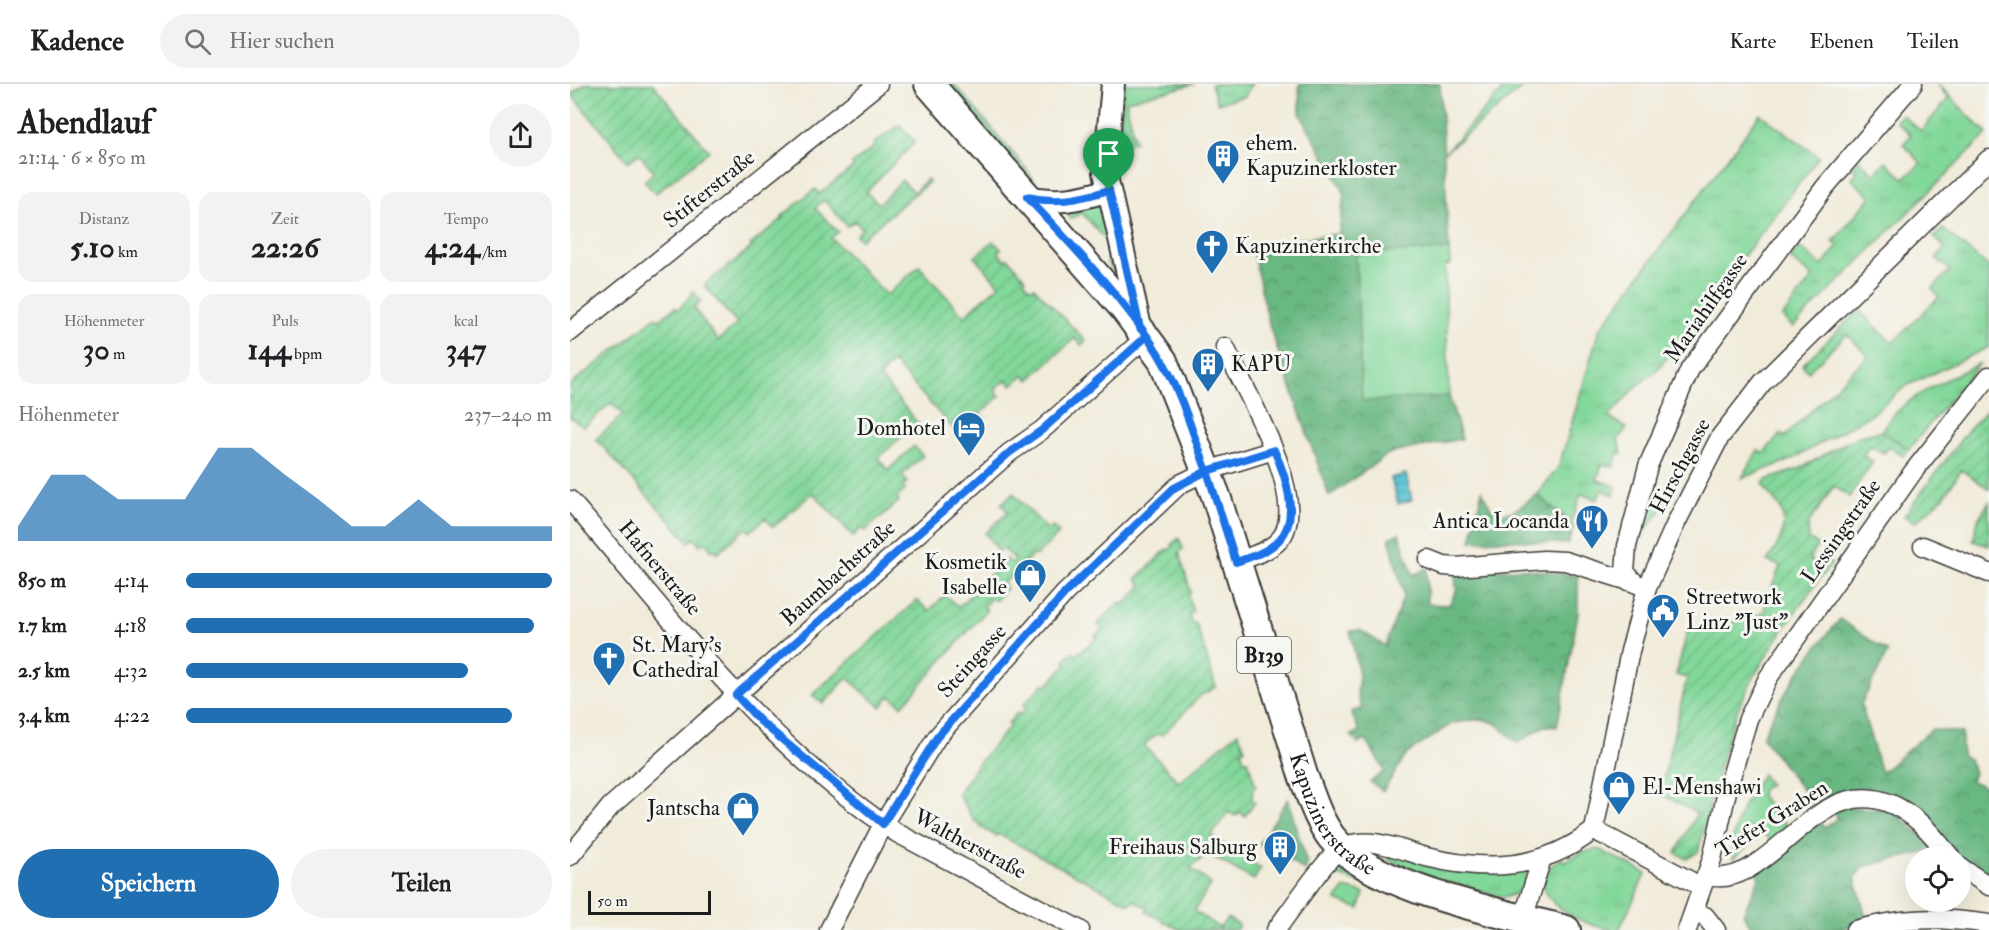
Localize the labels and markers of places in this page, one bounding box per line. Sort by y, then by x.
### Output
pin [1083,128,1134,190]
place label: ehem. Kapuzinerkloster [1246,129,1398,183]
building icon: ehem. Kapuzinerkloster [1205,138,1241,185]
church icon: Kapuzinerkirche [1194,228,1230,275]
place label: Kapuzinerkirche [1235,232,1381,261]
building icon: KAPU [1190,346,1226,393]
place label: KAPU [1231,350,1292,378]
hotel icon: Domhotel [951,410,987,457]
place label: Domhotel [856,414,946,442]
restaurant icon: Antica Locanda [1574,503,1610,550]
place label: Antica Locanda [1432,507,1570,535]
place label: Kosmetik Isabelle [924,548,1007,601]
shop icon: Kosmetik Isabelle [1012,557,1048,604]
place label: Streetwork Linz "Just" [1686,583,1789,636]
public building icon: Streetwork Linz "Just" [1645,592,1681,639]
place label: St. Mary's Cathedral [632,631,722,684]
church icon: St. Mary's Cathedral [591,640,627,687]
shop icon: El-Menshawi [1601,769,1637,816]
place label: El-Menshawi [1642,773,1762,801]
shop icon: Jantscha [725,790,761,837]
place label: Jantscha [646,794,721,822]
building icon: Freihaus Salburg [1262,829,1298,876]
place label: Freihaus Salburg [1109,833,1258,861]

